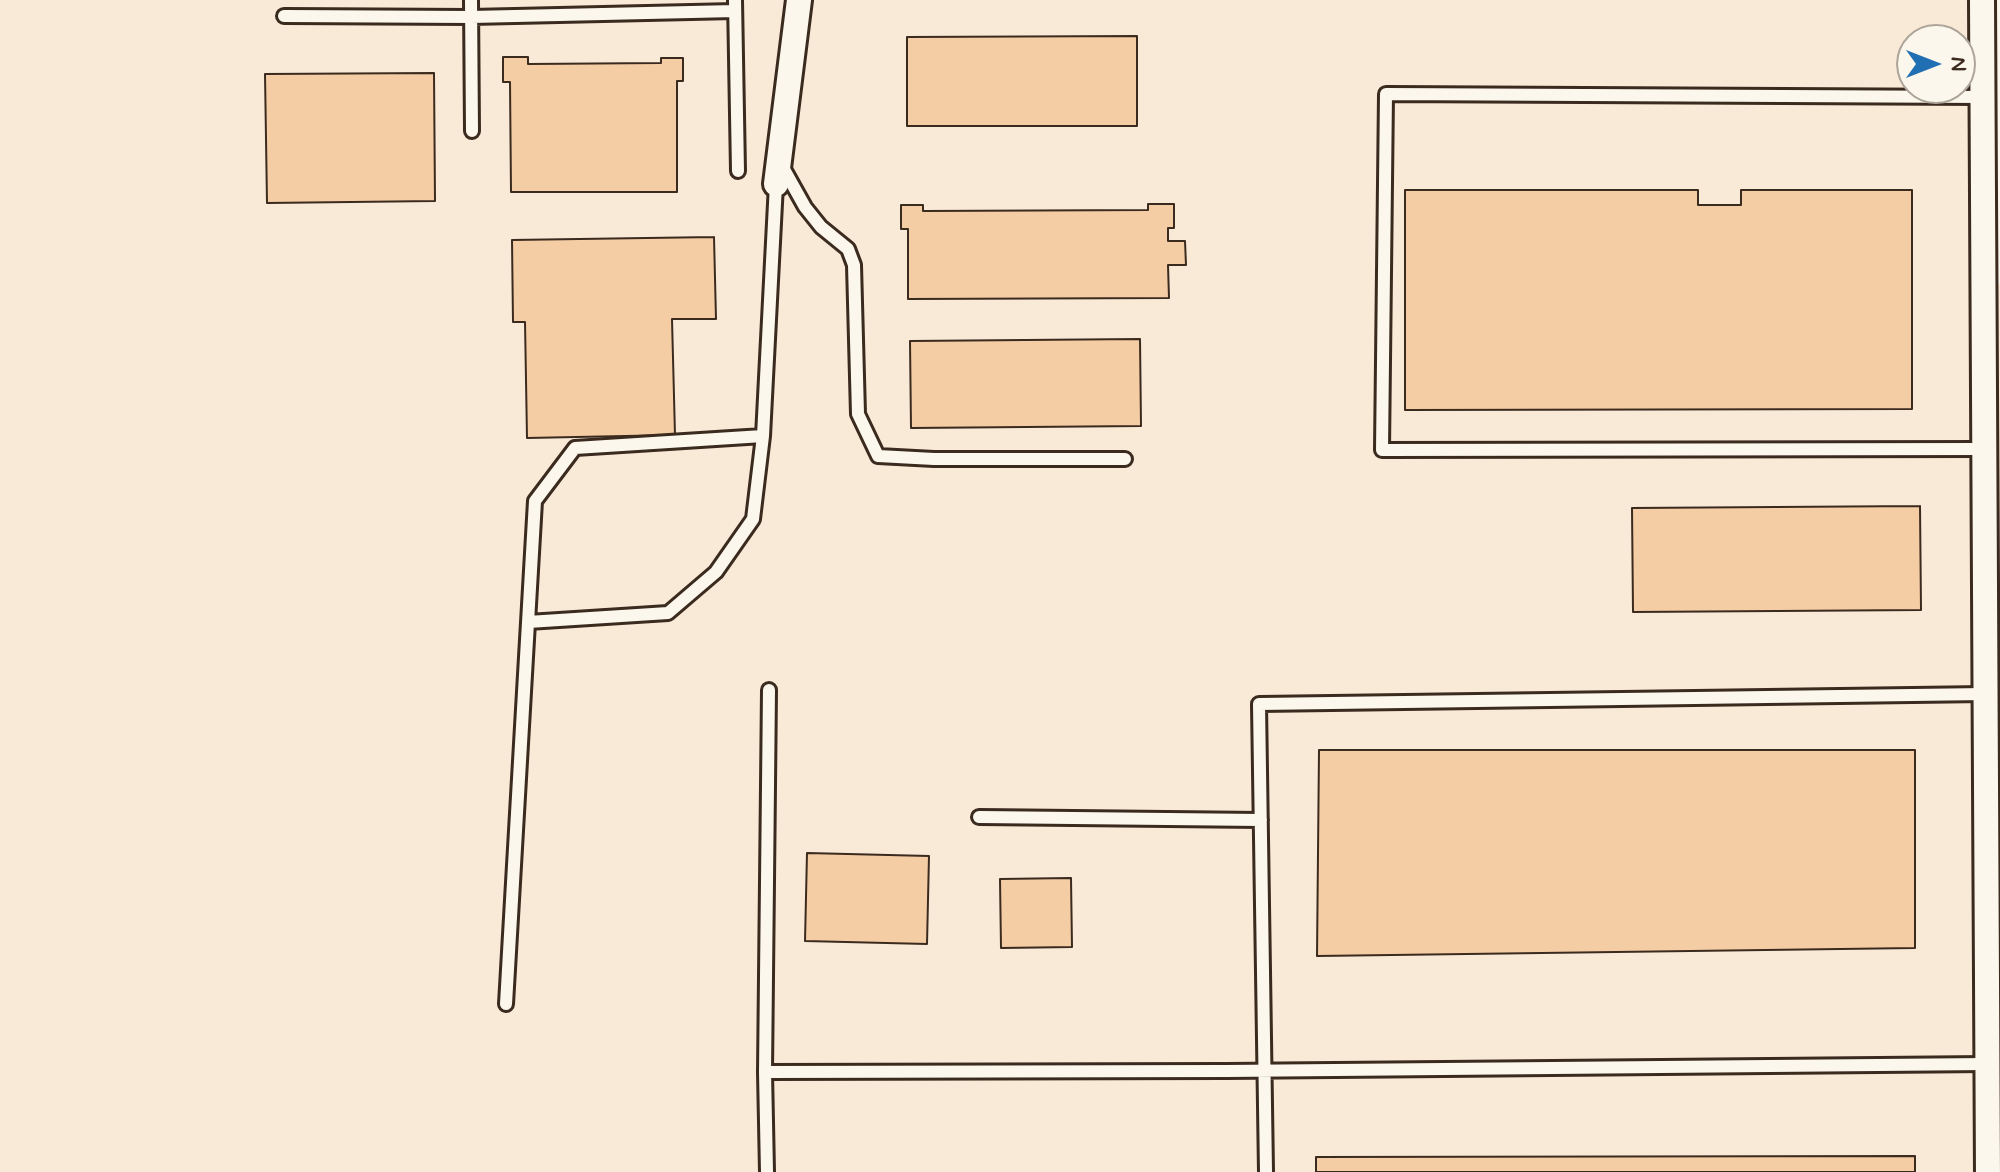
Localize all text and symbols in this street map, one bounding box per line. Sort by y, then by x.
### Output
north arrow [1896,24,1976,104]
text: N [1944,57,1972,71]

